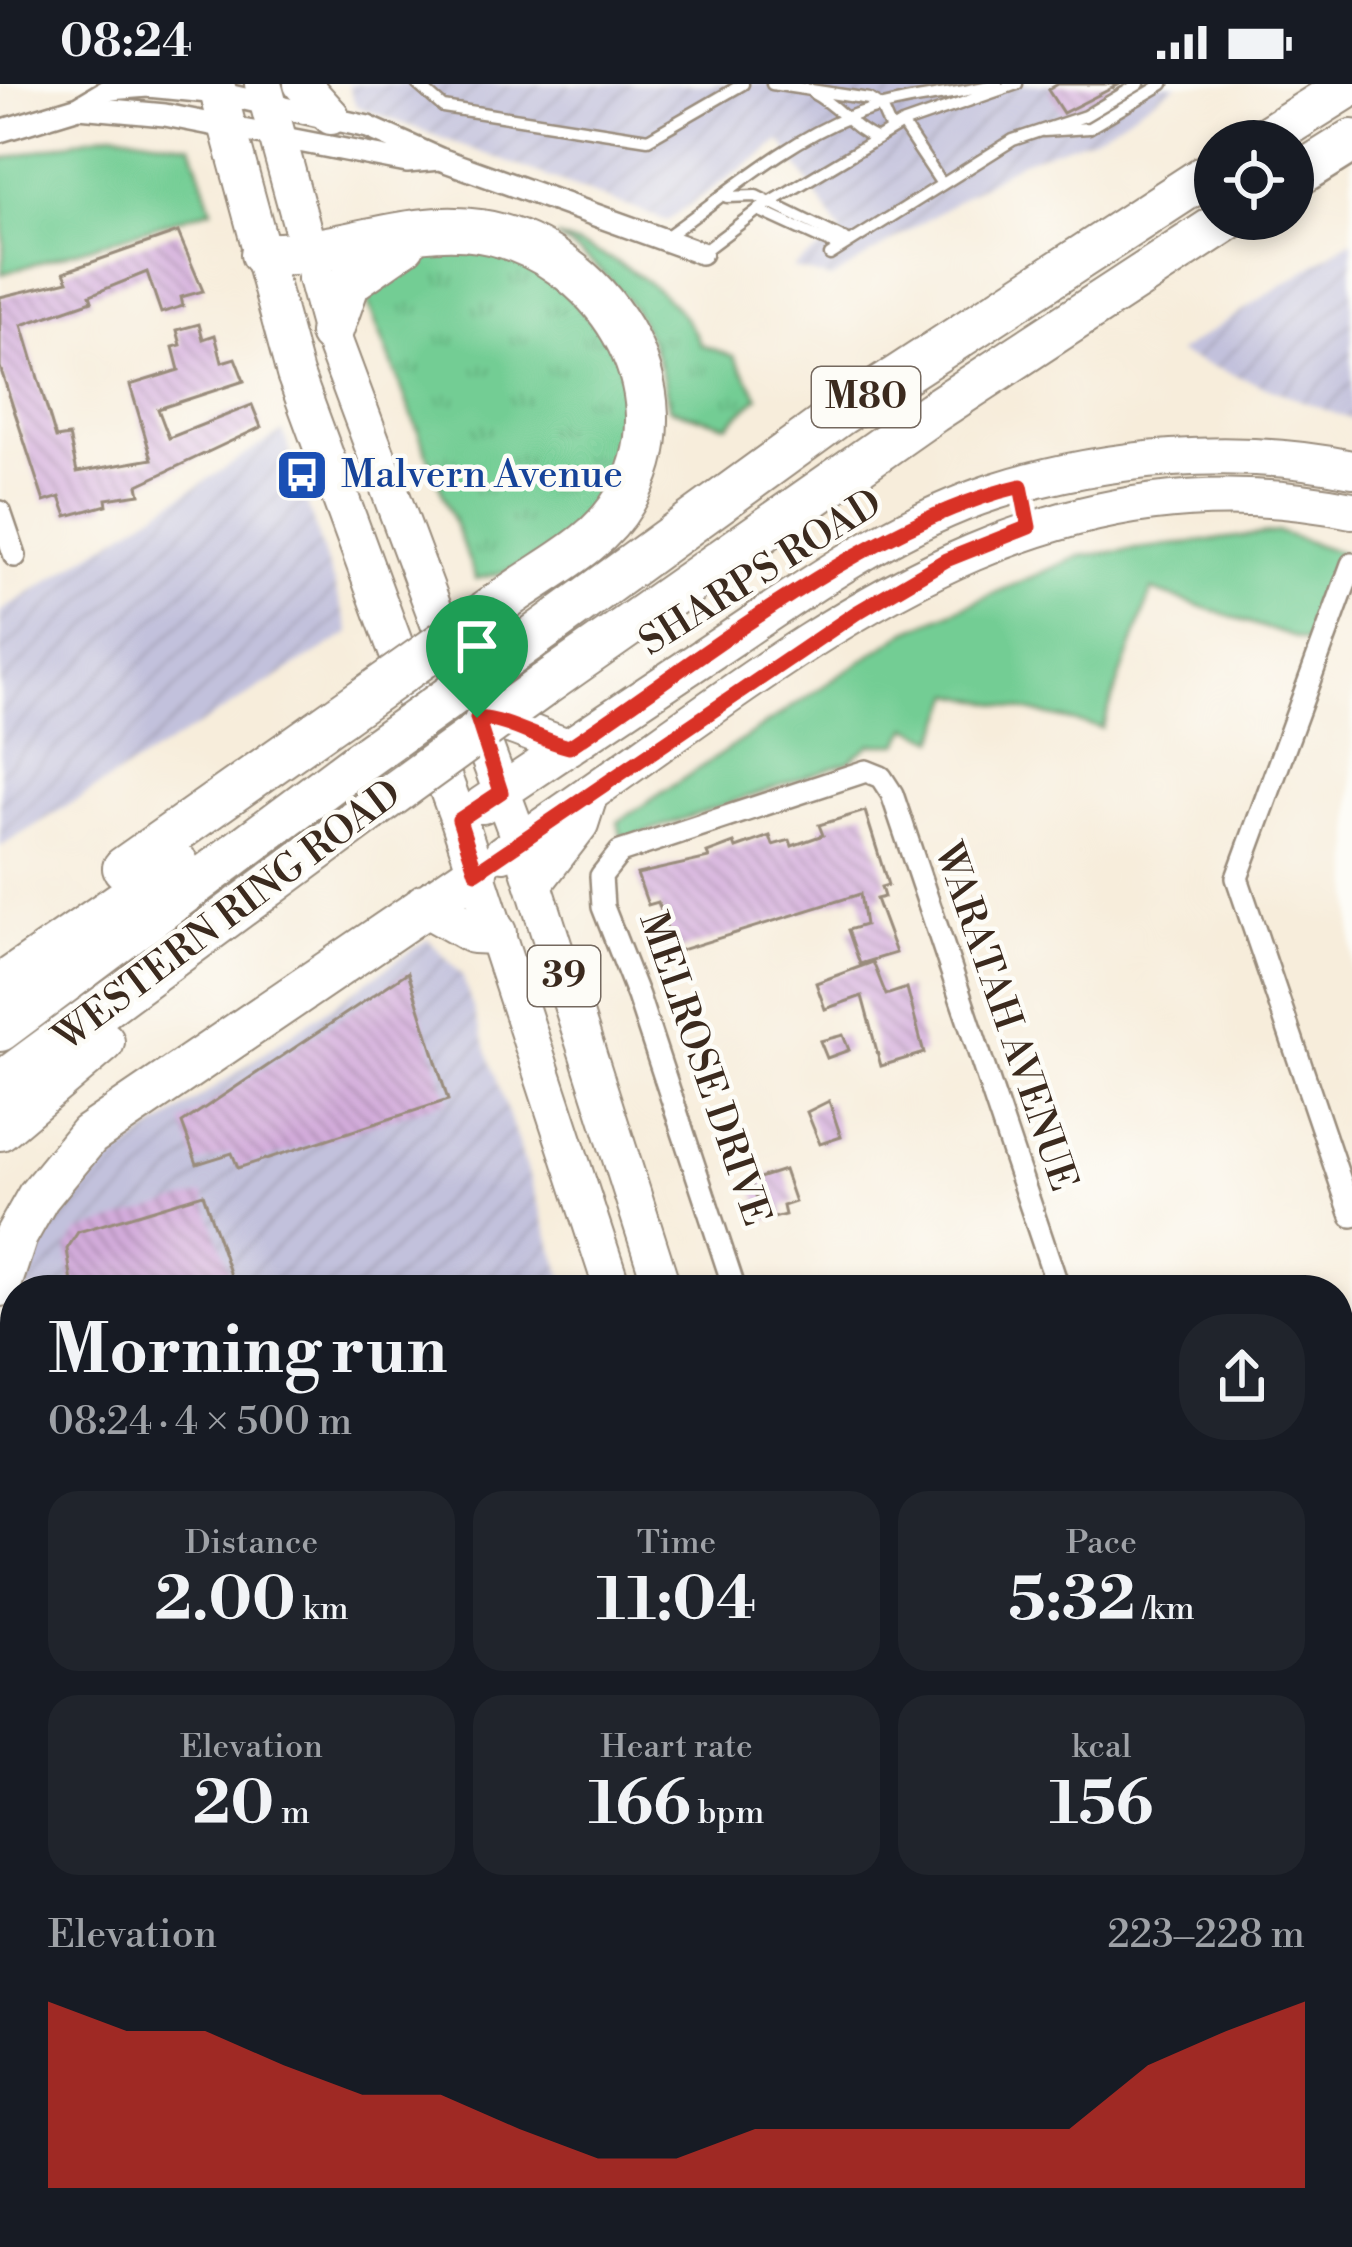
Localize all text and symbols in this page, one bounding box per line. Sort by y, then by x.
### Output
text: 08:24 [60,14,192,71]
map controls [1194,120,1314,240]
button: locate [1194,120,1314,240]
road number: M80 [812,367,920,427]
bus stop icon: Malvern Avenue [274,447,330,503]
place label: Malvern Avenue [341,451,623,500]
street label: SHARPS ROAD [631,479,891,667]
pin [426,595,528,718]
icon: arrive [444,613,510,679]
street label: WESTERN RING ROAD [43,769,411,1064]
street label: WARATAH AVENUE [922,835,1088,1198]
street label: MELROSE DRIVE [627,906,781,1232]
road number: 39 [528,946,600,1006]
text: Morning run [48,1311,447,1394]
button: share [1179,1314,1305,1440]
text: 08:24 · 4 × 500 m [48,1398,352,1447]
text: Distance [185,1523,318,1564]
text: Time [637,1523,716,1564]
text: Pace [1066,1523,1137,1564]
text: 2.00 [154,1564,296,1639]
text: 11:04 [597,1564,756,1639]
text: 5:32 [1008,1564,1136,1639]
text: km [296,1589,349,1630]
text: /km [1136,1589,1195,1630]
text: Elevation [180,1727,323,1768]
text: Heart rate [600,1727,753,1768]
text: kcal [1072,1727,1131,1768]
text: 20 [193,1768,274,1843]
text: 166 [589,1768,691,1843]
text: 156 [1050,1768,1153,1843]
text: m [274,1793,310,1834]
text: bpm [691,1793,764,1834]
text: Elevation [48,1911,217,1960]
text: 223–228 m [1107,1911,1305,1960]

